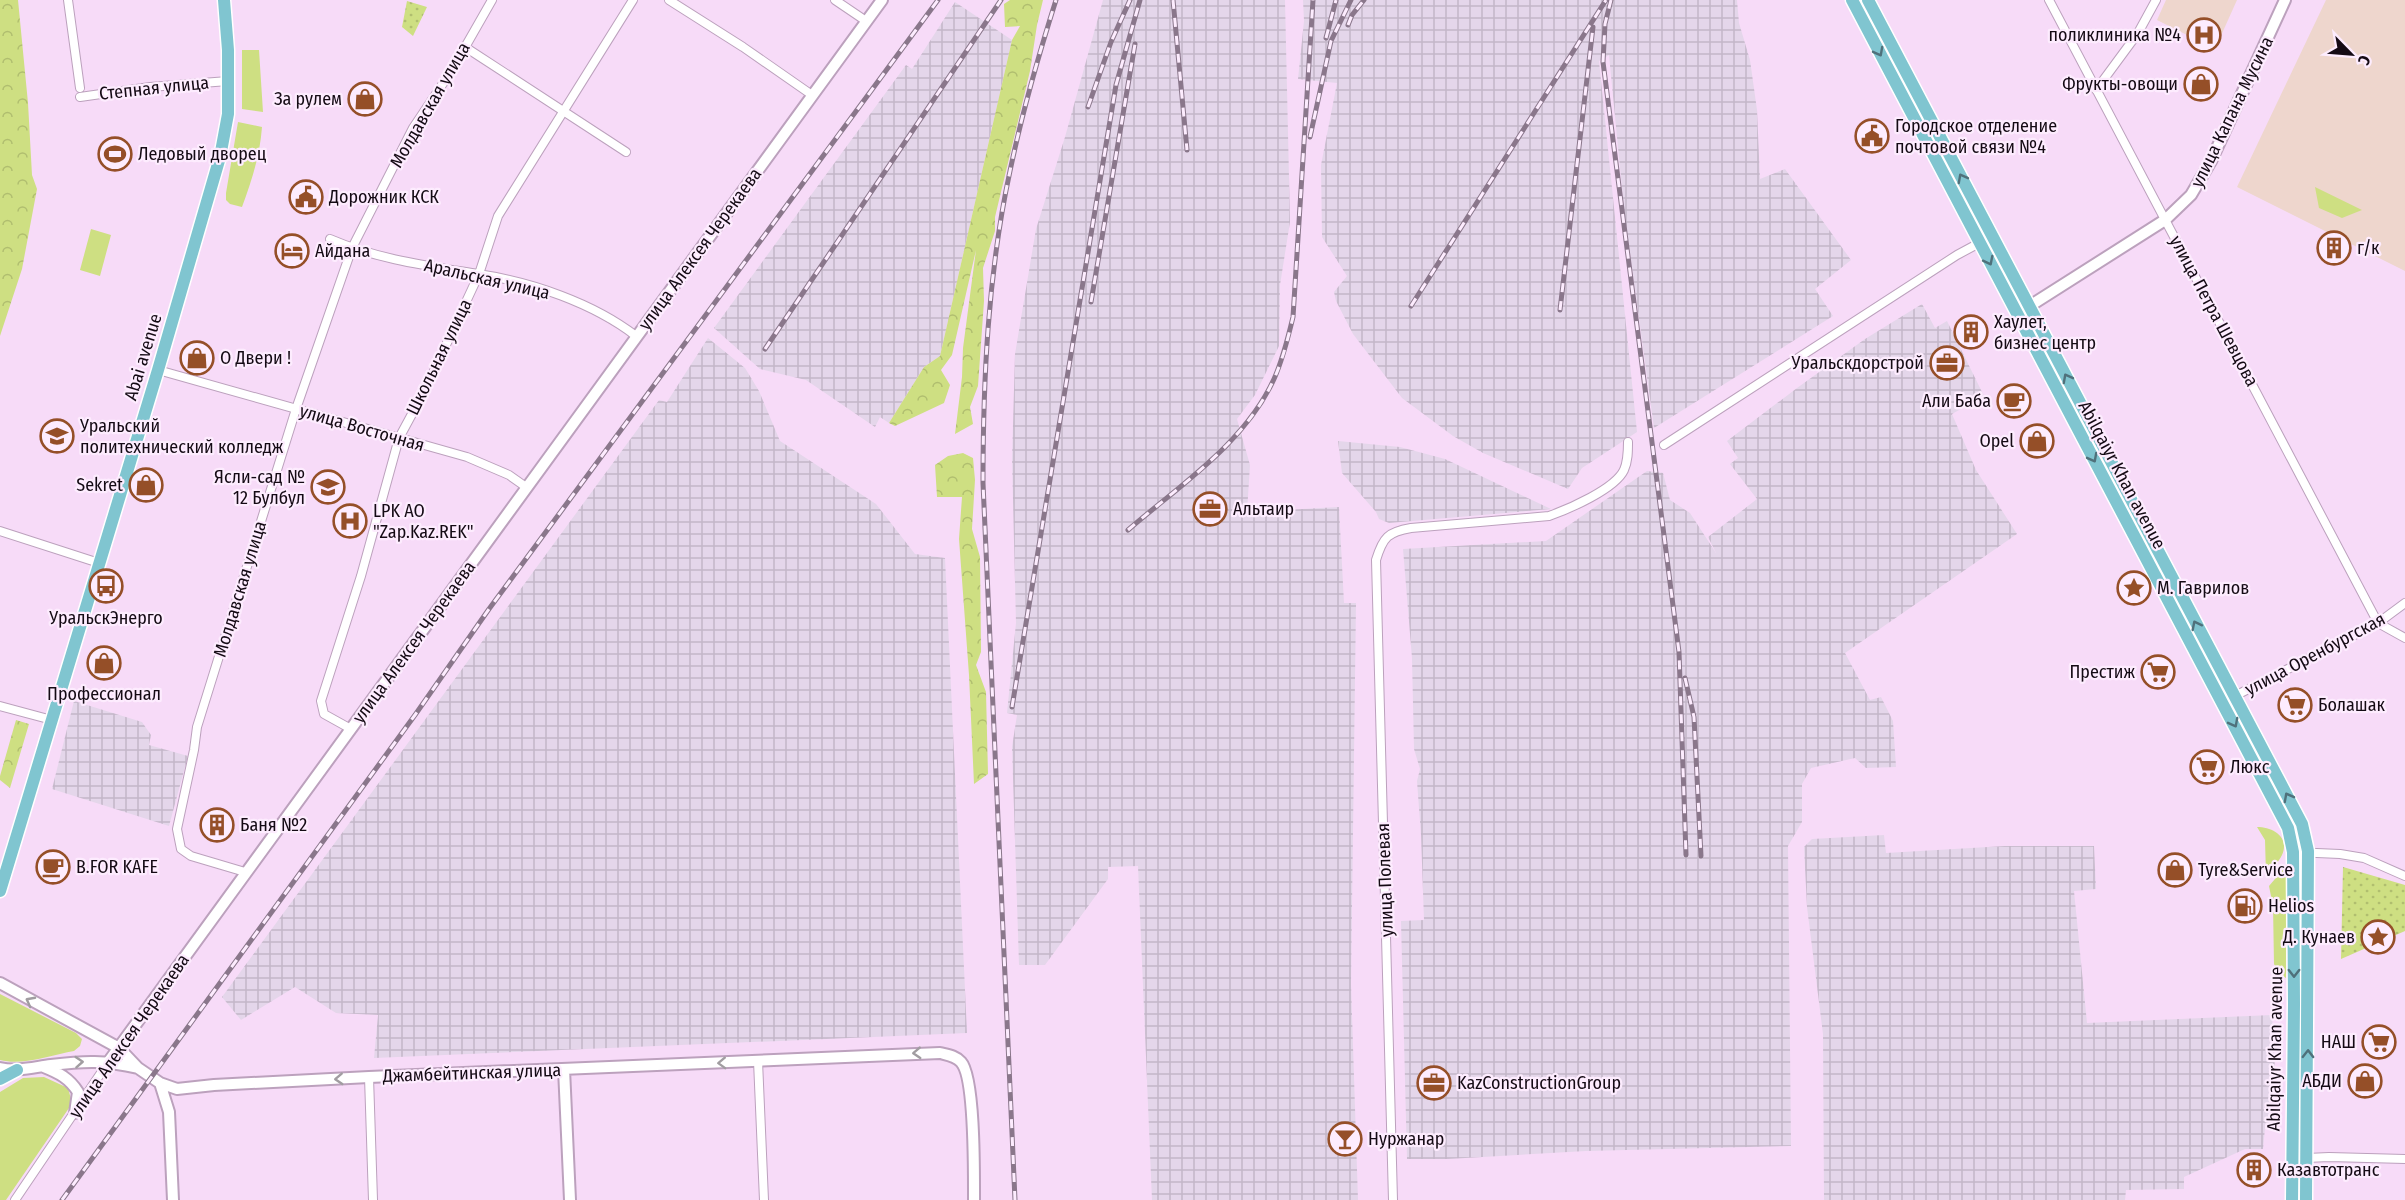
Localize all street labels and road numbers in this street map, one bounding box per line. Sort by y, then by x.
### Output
street label: улица Капана Мусина [2186,33,2278,191]
street label: Молдавская улица [385,38,475,172]
street label: Степная улица [98,71,210,105]
street label: улица Алексея Черекаева [634,163,766,334]
street label: улица Петра Шевцова [2165,232,2263,390]
street label: Аральская улица [422,254,552,304]
street label: Школьная улица [401,295,477,419]
street label: Abai avenue [119,311,167,403]
street label: Abilqaiyr Khan avenue [2074,397,2170,553]
street label: улица Восточная [297,400,427,456]
street label: Молдавская улица [209,518,271,660]
street label: улица Алексея Черекаева [348,556,480,727]
street label: улица Оренбургская [2241,608,2389,700]
street label: улица Полевая [1372,823,1398,937]
street label: улица Алексея Черекаева [64,950,194,1122]
street label: Abilqaiyr Khan avenue [2263,966,2287,1131]
street label: Джамбейтинская улица [381,1059,562,1087]

